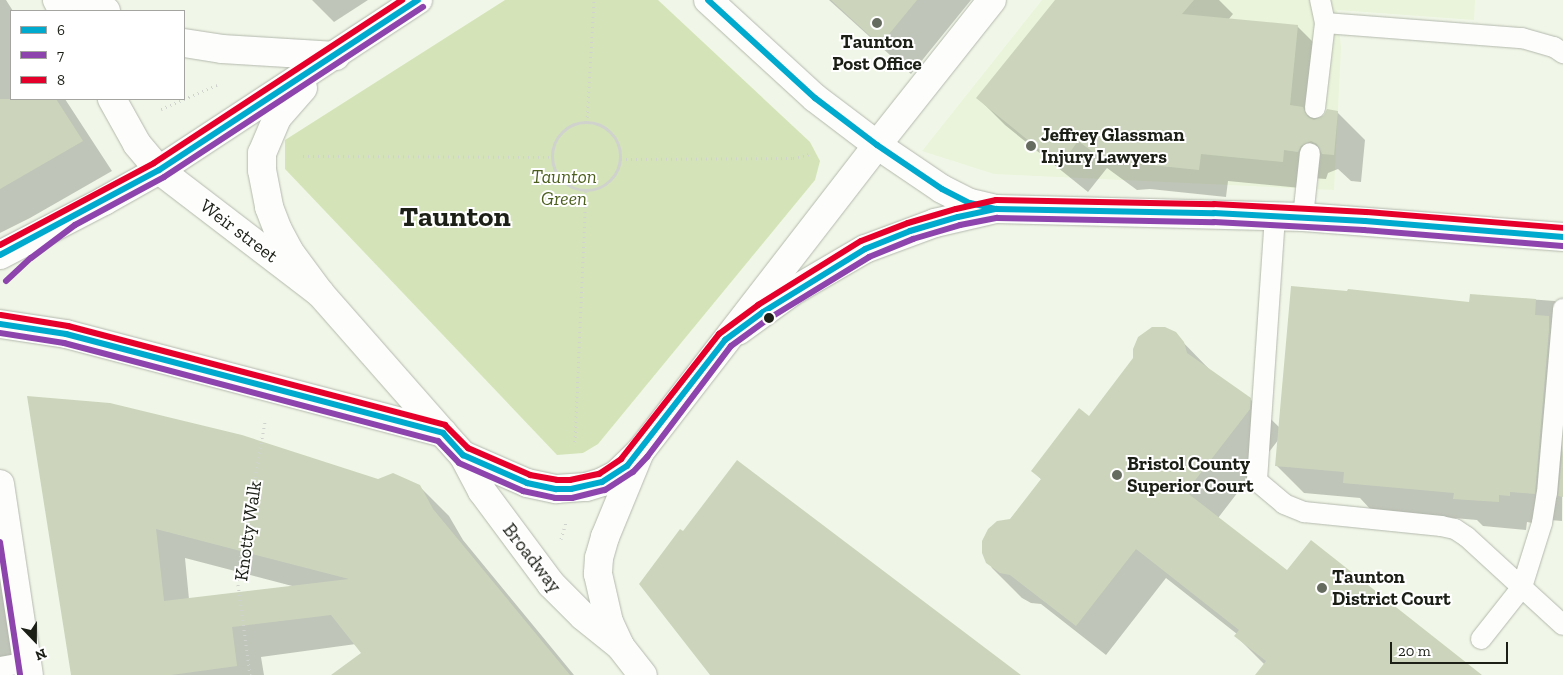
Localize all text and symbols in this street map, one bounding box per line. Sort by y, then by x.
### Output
legend [10,10,185,100]
marker: Taunton Post Office [871,17,883,29]
text: 6 [57,21,65,39]
place label: Taunton Post Office [832,31,922,75]
text: 7 [57,46,64,64]
text: 8 [57,71,65,89]
place label: Jeffrey Glassman Injury Lawyers [1041,124,1185,168]
marker: Jeffrey Glassman Injury Lawyers [1025,140,1037,152]
park label: Taunton Green [531,166,597,210]
street label: Weir street [196,194,282,268]
district label: Taunton [399,200,511,234]
unlabelled marker [764,313,774,323]
place label: Bristol County Superior Court [1127,453,1254,497]
marker: Bristol County Superior Court [1111,469,1123,481]
street label: Knotty Walk [230,479,266,583]
street label: Broadway [498,519,566,597]
place label: Taunton District Court [1332,566,1451,610]
marker: Taunton District Court [1316,582,1328,594]
north arrow [10,615,60,665]
scale bar [1393,632,1510,664]
text: 20 m [1398,642,1431,660]
text: N [33,644,49,664]

